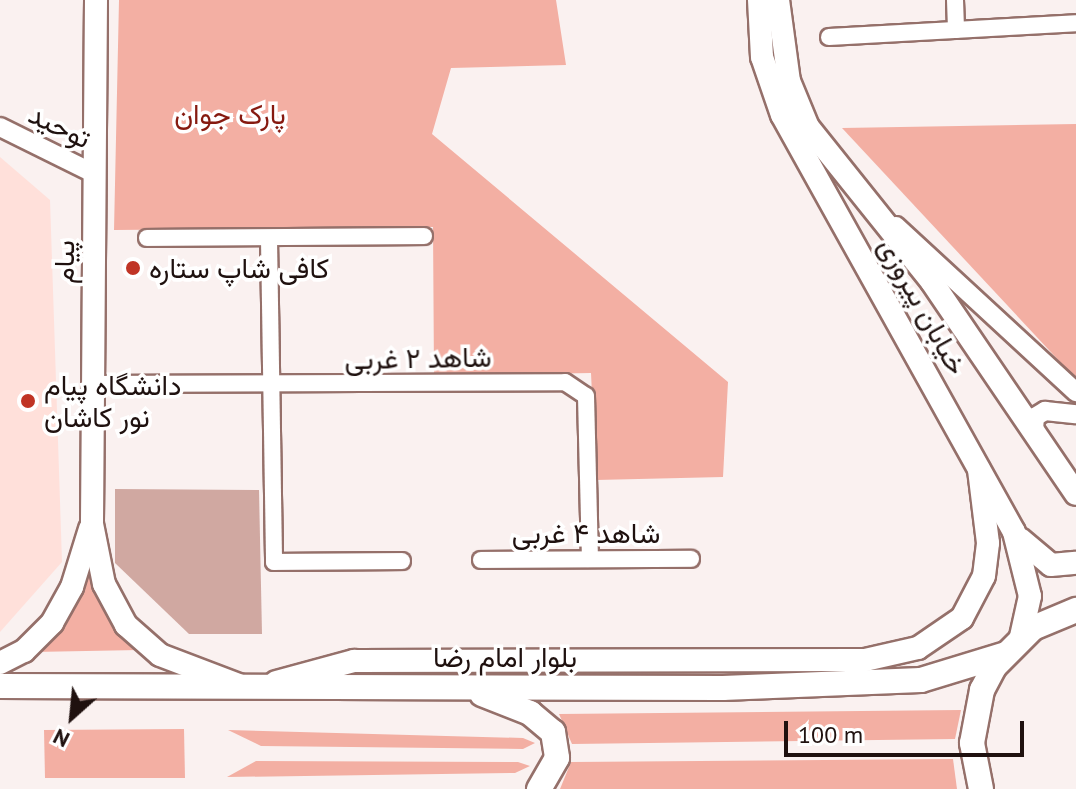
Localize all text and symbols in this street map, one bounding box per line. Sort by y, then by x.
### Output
street label: توحید [23,97,97,155]
park label: پارک جوان [174,97,286,131]
street label: خیابان پیروزی [872,232,974,380]
street label: پیام [47,240,81,284]
place label: کافی شاپ ستاره [149,251,329,285]
marker: کافی شاپ ستاره [124,259,142,277]
street label: شاهد ۲ غربی [344,340,492,376]
place label: دانشگاه پیام نور کاشان [44,368,181,434]
marker: دانشگاه پیام نور کاشان [19,392,37,410]
street label: شاهد ۴ غربی [512,516,660,550]
street label: بلوار امام رضا [433,640,577,674]
north arrow [32,677,112,757]
scale bar [788,705,1028,755]
text: 100 m [798,719,863,750]
text: N [48,723,74,754]

